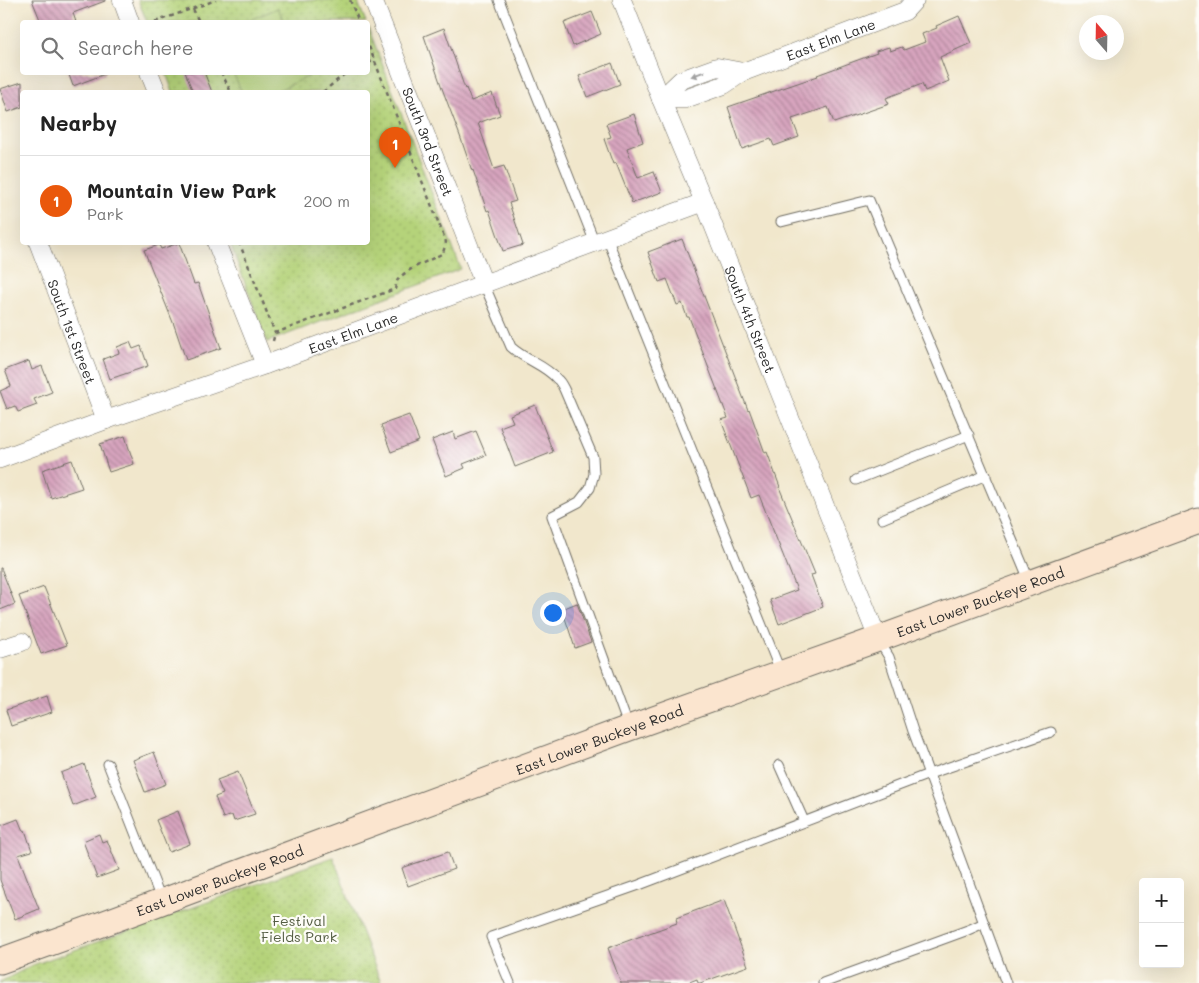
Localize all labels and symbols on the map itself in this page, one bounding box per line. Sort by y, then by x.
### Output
street label: East Elm Lane [783,14,878,64]
north arrow [1079,15,1124,60]
one-way arrow [690,70,705,78]
street label: South 3rd Street [398,84,458,199]
pin: 1 [379,127,411,168]
street label: South 4th Street [721,263,780,375]
street label: South 1st Street [44,277,101,387]
street label: East Elm Lane [306,307,400,358]
street label: East Lower Buckeye Road [894,562,1067,641]
your location [540,600,566,626]
street label: East Lower Buckeye Road [513,700,686,779]
street label: East Lower Buckeye Road [133,840,306,920]
park label: Festival Fields Park [261,911,337,946]

